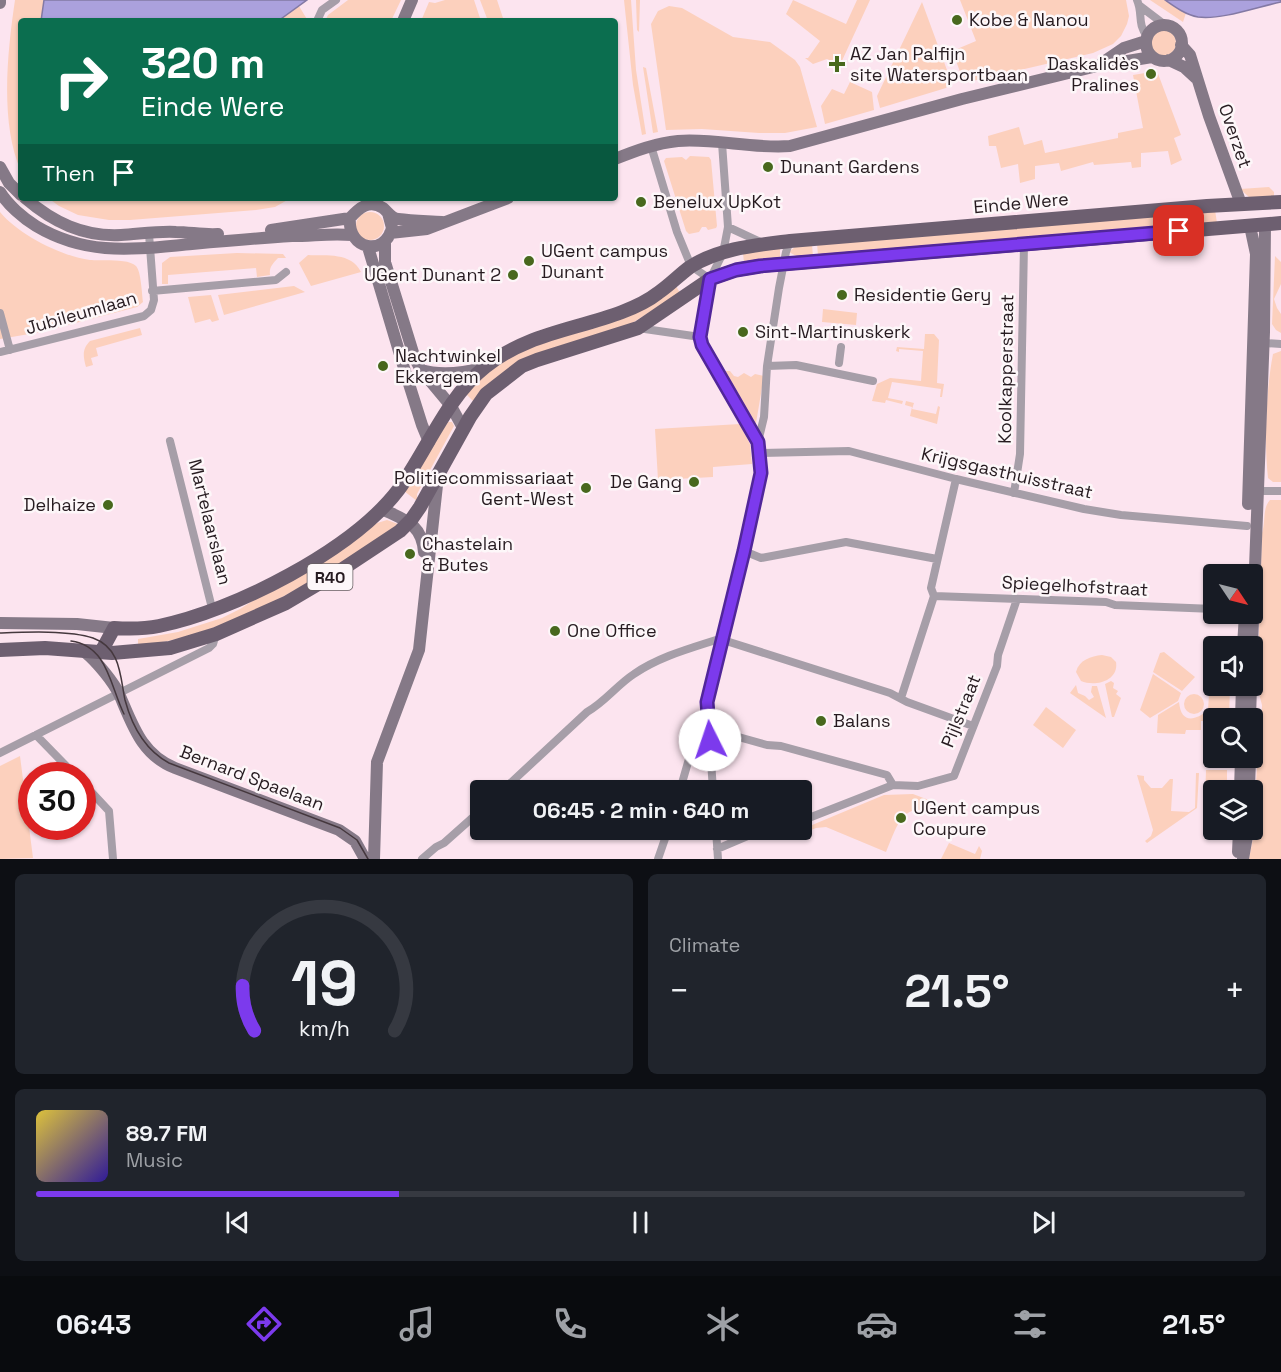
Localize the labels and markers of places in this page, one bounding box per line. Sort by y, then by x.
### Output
place label: Kobe & Nanou [969,8,1089,31]
marker: Kobe & Nanou [950,13,964,27]
place label: AZ Jan Palfijn site Watersportbaan [850,42,1028,86]
place label: Daskalidès Pralines [1047,52,1139,96]
marker: AZ Jan Palfijn site Watersportbaan [828,55,846,73]
marker: Daskalidès Pralines [1144,67,1158,81]
place label: Dunant Gardens [780,155,919,178]
marker: Dunant Gardens [761,160,775,174]
place label: Benelux UpKot [653,190,781,213]
marker: Benelux UpKot [634,195,648,209]
pin [1153,205,1204,256]
place label: UGent campus Dunant [541,239,668,283]
marker: UGent campus Dunant [522,254,536,268]
place label: UGent Dunant 2 [364,263,501,286]
marker: UGent Dunant 2 [506,268,520,282]
place label: Residentie Gery [854,283,991,306]
marker: Residentie Gery [835,288,849,302]
place label: Sint-Martinuskerk [755,320,911,343]
marker: Sint-Martinuskerk [736,325,750,339]
place label: Nachtwinkel Ekkergem [395,344,501,388]
marker: Nachtwinkel Ekkergem [376,359,390,373]
place label: Politiecommissariaat Gent-West [394,466,574,510]
place label: De Gang [610,470,682,493]
marker: De Gang [687,475,701,489]
marker: Politiecommissariaat Gent-West [579,481,593,495]
place label: Delhaize [24,493,96,516]
marker: Delhaize [101,498,115,512]
place label: Chastelain & Butes [422,532,513,576]
marker: Chastelain & Butes [403,547,417,561]
place label: One Office [567,619,657,642]
marker: One Office [548,624,562,638]
place label: Balans [833,709,891,732]
marker: Balans [814,714,828,728]
place label: UGent campus Coupure [913,796,1040,840]
marker: UGent campus Coupure [894,811,908,825]

